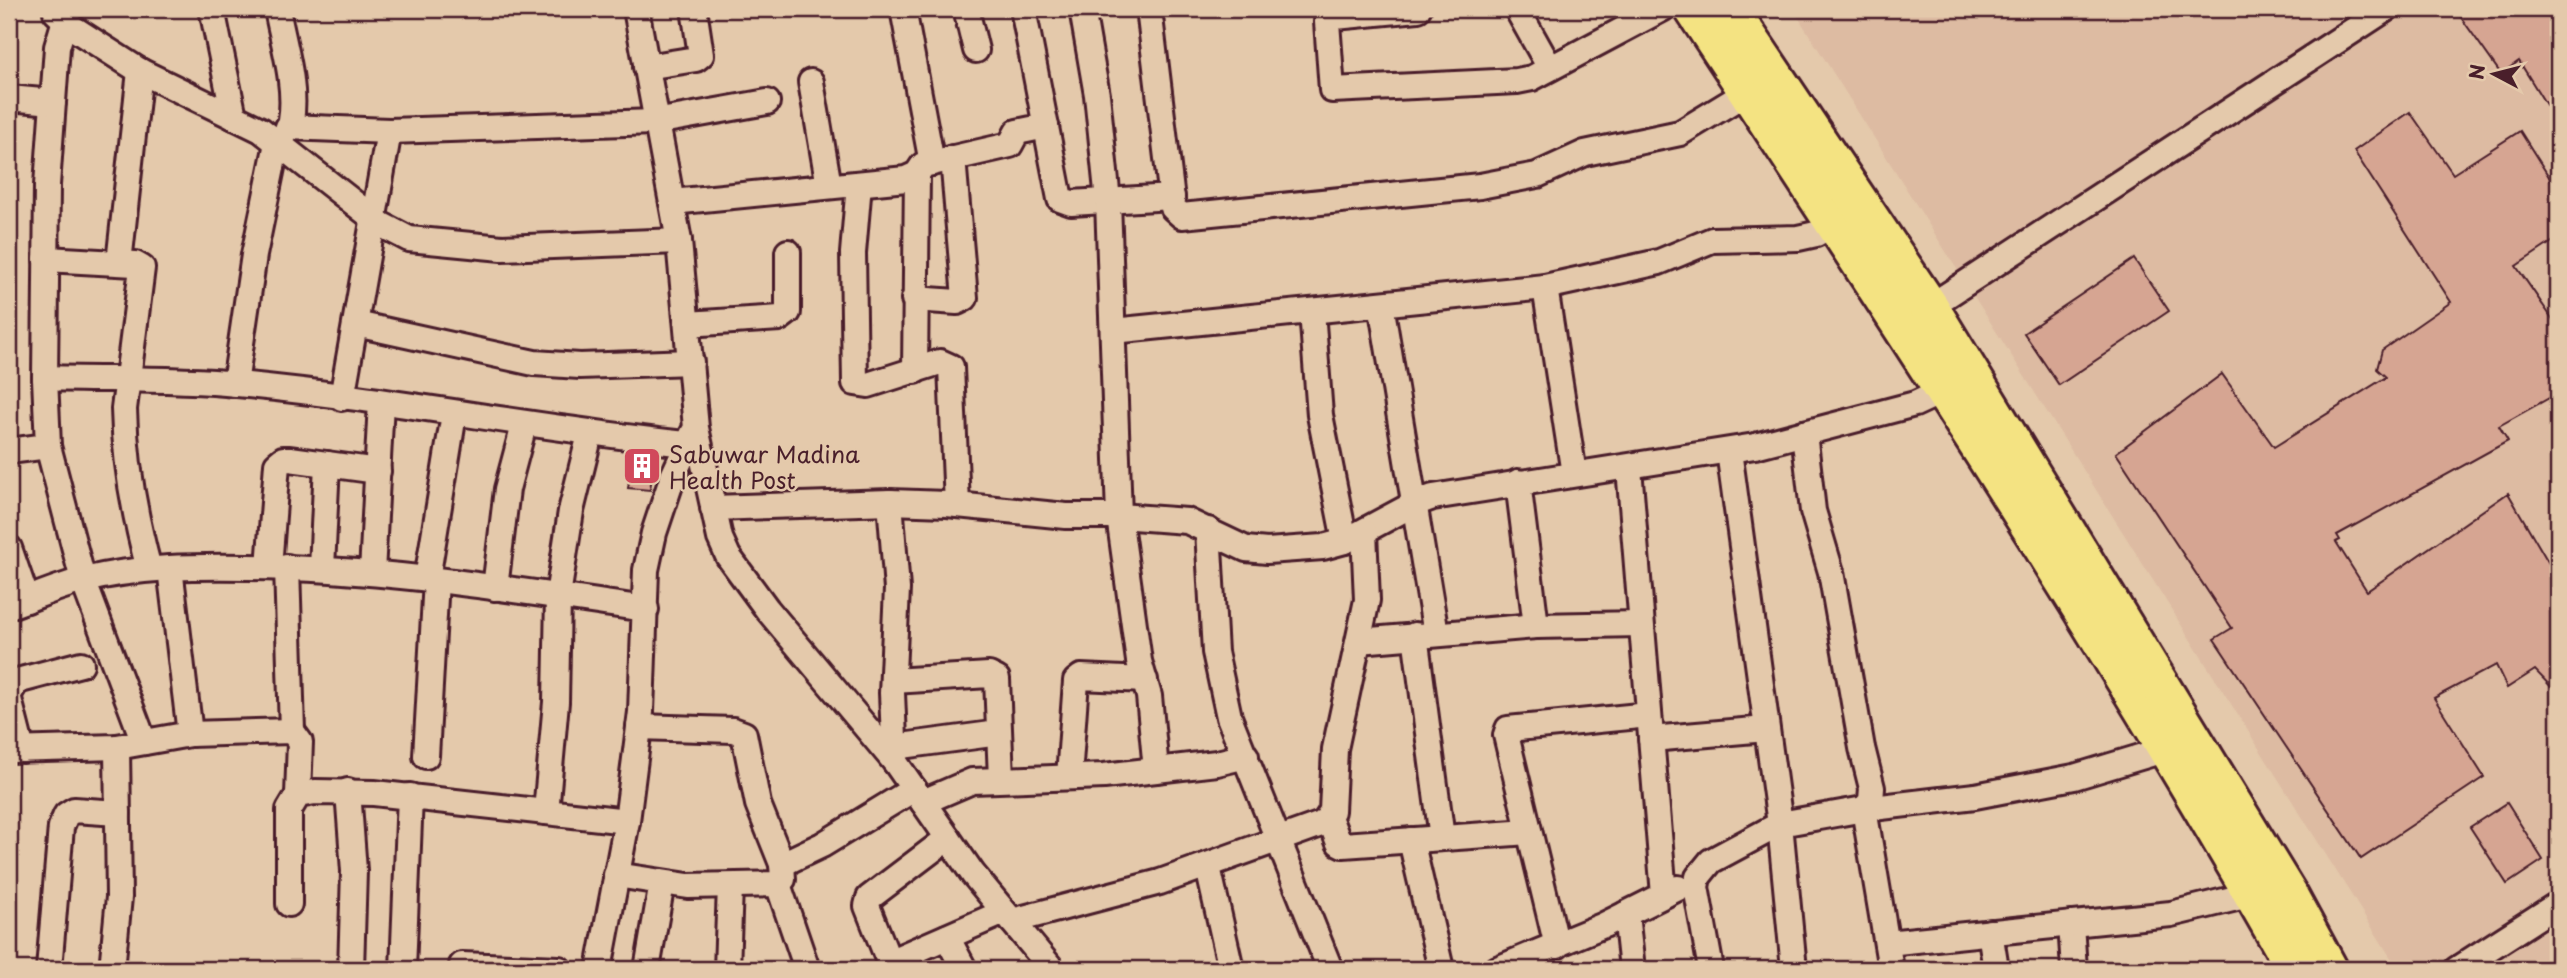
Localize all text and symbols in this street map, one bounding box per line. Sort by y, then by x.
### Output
north arrow [2458,38,2528,108]
text: N [2461,63,2491,81]
place label: Sabuwar Madina Health Post [669,436,860,497]
building icon: Sabuwar Madina Health Post [621,445,663,487]

